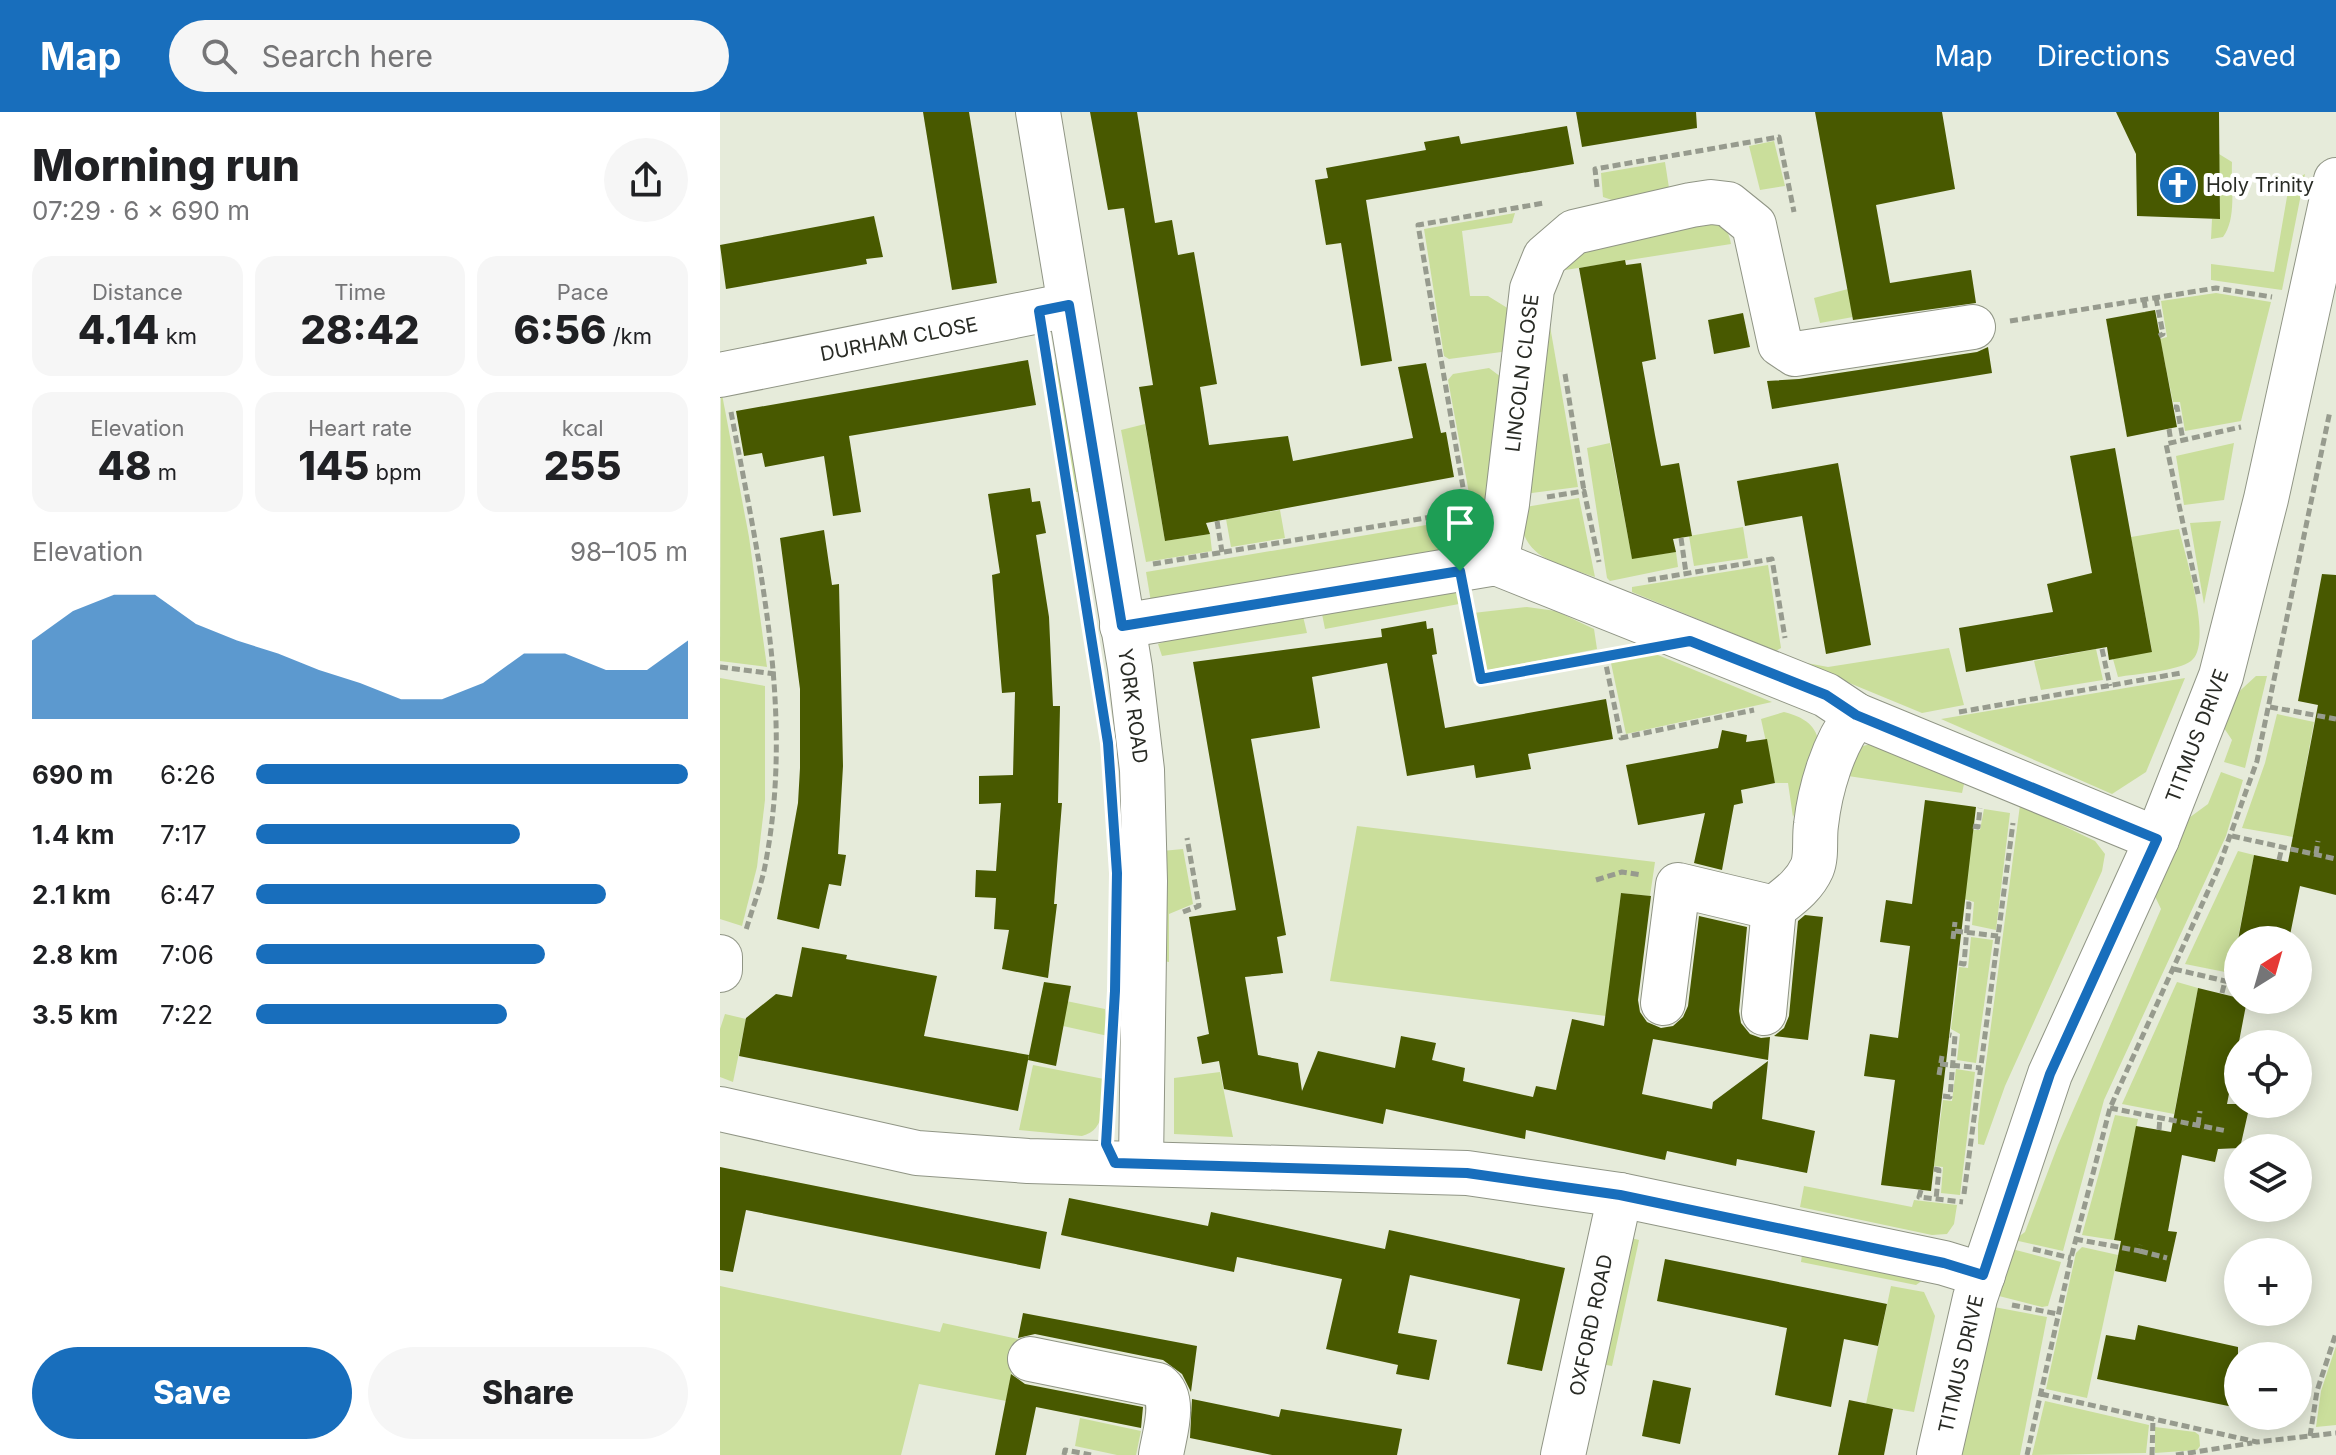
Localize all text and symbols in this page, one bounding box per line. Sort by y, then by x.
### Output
search box [169,20,729,92]
text: Map [40,33,121,79]
icon: search [197,34,241,78]
text: Search here [261,38,433,74]
text: Map [1934,39,1993,73]
text: Directions [2037,39,2170,73]
text: Saved [2214,39,2296,73]
text: Morning run [32,138,300,192]
button: share [604,138,688,222]
church icon: Holy Trinity [2157,164,2199,206]
place label: Holy Trinity [2206,173,2314,197]
text: 07:29 · 6 × 690 m [32,195,250,226]
text: Distance [92,279,183,305]
text: Time [334,279,386,305]
text: Pace [557,279,609,305]
street label: LINCOLN CLOSE [1500,293,1544,453]
text: 4.14 [78,305,159,354]
text: 28:42 [300,305,420,354]
text: 6:56 [513,305,606,354]
street label: DURHAM CLOSE [818,312,980,366]
text: km [159,323,197,349]
text: /km [606,323,652,349]
text: Elevation [90,415,184,441]
text: Heart rate [308,415,412,441]
text: kcal [562,415,604,441]
text: 48 [98,441,152,490]
text: 145 [298,441,369,490]
text: 255 [544,441,621,490]
text: m [152,459,177,485]
text: bpm [369,459,422,485]
pin [1426,489,1494,571]
icon: arrive [1438,501,1482,545]
text: Elevation [32,536,143,567]
text: 98–105 m [570,536,688,567]
street label: YORK ROAD [1113,647,1153,765]
street label: TITMUS DRIVE [2161,666,2233,806]
text: 690 m [32,759,113,790]
text: 6:26 [160,759,216,790]
text: 1.4 km [32,819,114,850]
text: 7:17 [160,819,207,850]
text: 2.1 km [32,879,111,910]
text: 6:47 [160,879,215,910]
north arrow [2224,926,2312,1014]
map controls [2224,926,2312,1430]
text: 2.8 km [32,939,118,970]
text: 7:06 [160,939,214,970]
text: 3.5 km [32,999,118,1030]
text: 7:22 [160,999,213,1030]
button: locate [2224,1030,2312,1118]
button: layers [2224,1134,2312,1222]
button: + [2224,1238,2312,1326]
street label: OXFORD ROAD [1564,1252,1618,1398]
street label: TITMUS DRIVE [1933,1293,1989,1435]
button: − [2224,1342,2312,1430]
button: Save [32,1347,352,1439]
button: Share [368,1347,688,1439]

